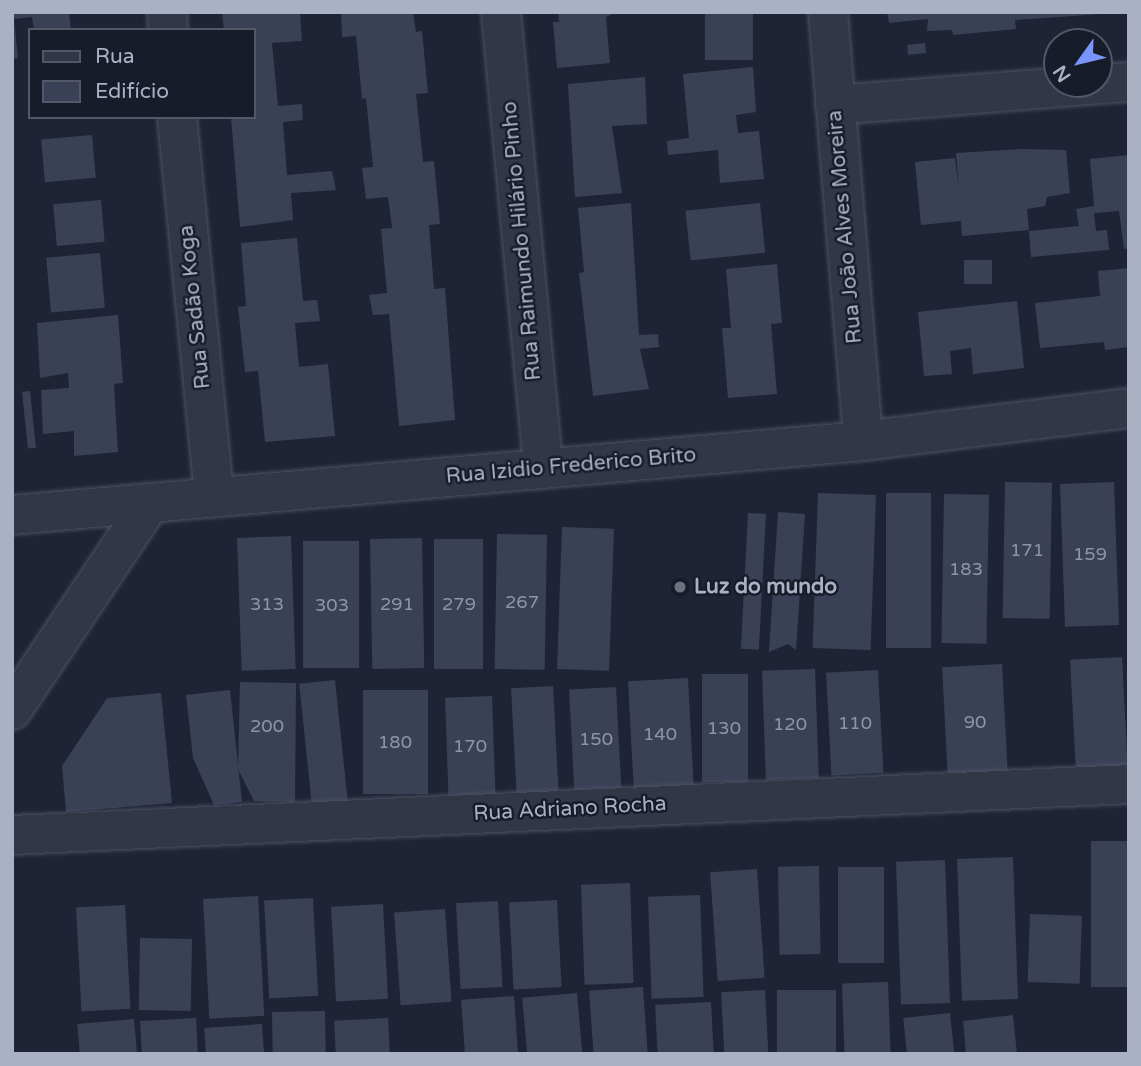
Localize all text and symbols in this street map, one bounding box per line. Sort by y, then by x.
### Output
legend [28,28,256,119]
north arrow [1043,28,1113,98]
text: Rua [95,44,135,69]
text: N [1049,61,1076,86]
text: Edifício [95,79,169,104]
street label: Rua Raimundo Hilário Pinho [497,100,547,382]
street label: Rua João Alves Moreira [822,109,868,345]
street label: Rua Sadão Koga [174,224,216,390]
street label: Rua Izidio Frederico Brito [445,442,697,490]
house number: 171 [1010,539,1044,561]
house number: 159 [1073,543,1107,565]
house number: 183 [949,558,983,580]
place label: Luz do mundo [694,574,837,600]
marker: Luz do mundo [672,579,688,595]
house number: 267 [505,591,539,613]
house number: 313 [250,593,284,615]
house number: 291 [380,593,414,615]
house number: 279 [442,593,476,615]
house number: 303 [315,594,349,616]
house number: 90 [964,711,986,733]
house number: 110 [838,712,872,734]
house number: 120 [773,713,807,735]
house number: 200 [250,715,284,737]
house number: 130 [707,717,741,739]
house number: 140 [643,723,677,745]
house number: 150 [579,728,613,750]
house number: 180 [378,731,412,753]
house number: 170 [453,735,487,757]
street label: Rua Adriano Rocha [473,791,667,827]

